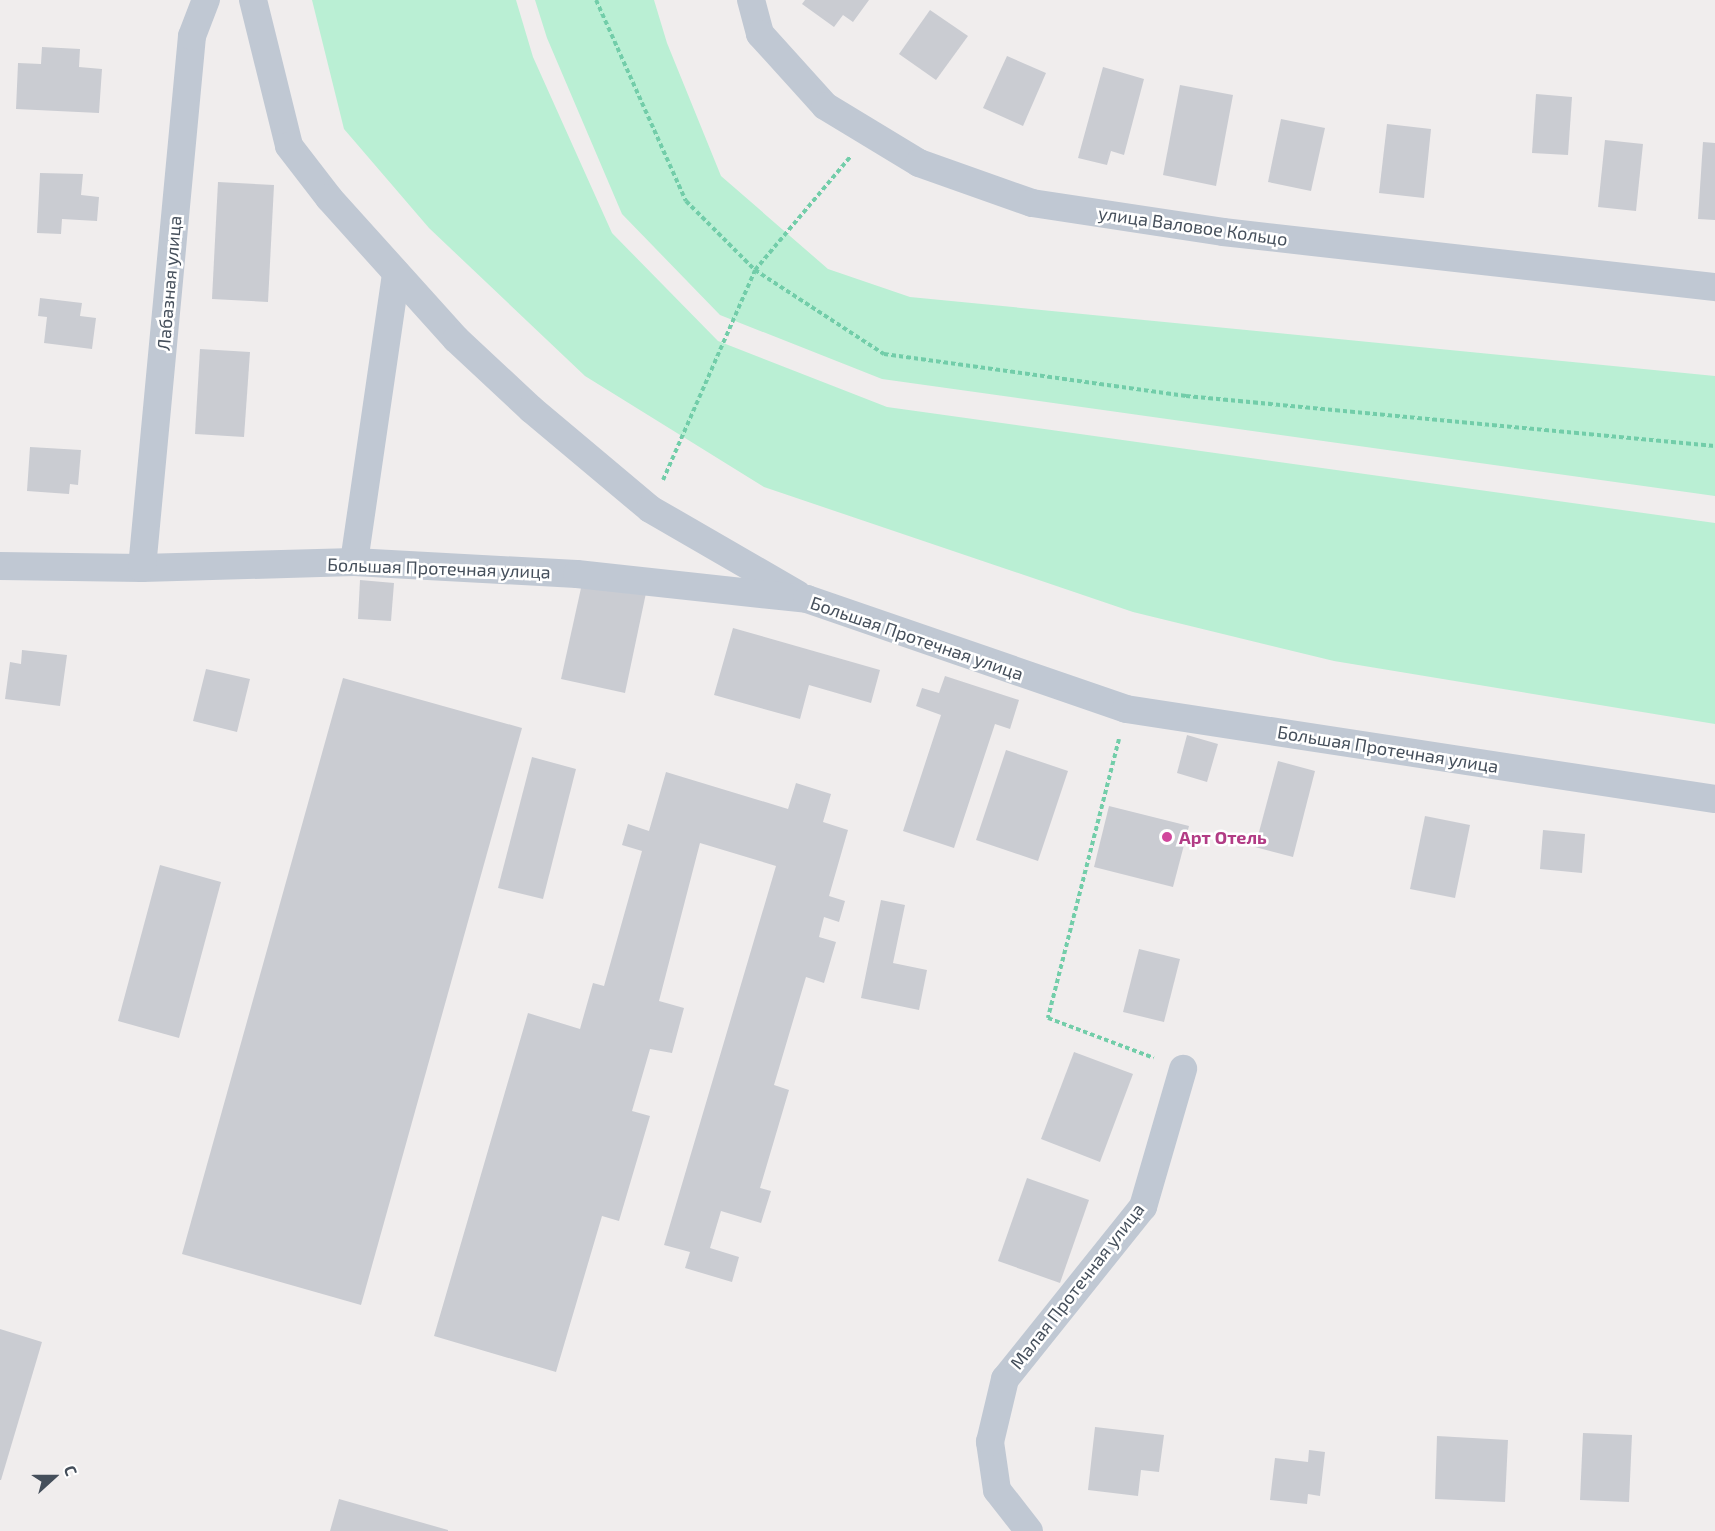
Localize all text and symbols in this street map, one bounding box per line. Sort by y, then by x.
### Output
street label: улица Валовое Кольцо [1097,202,1289,250]
street label: Лабазная улица [152,215,186,351]
street label: Большая Протечная улица [327,553,551,583]
street label: Большая Протечная улица [808,591,1026,685]
street label: Большая Протечная улица [1276,721,1500,777]
place label: Арт Отель [1179,826,1267,848]
marker: Арт Отель [1160,830,1174,844]
street label: Малая Протечная улица [1005,1199,1149,1373]
north arrow [24,1447,84,1507]
text: С [61,1463,82,1478]

